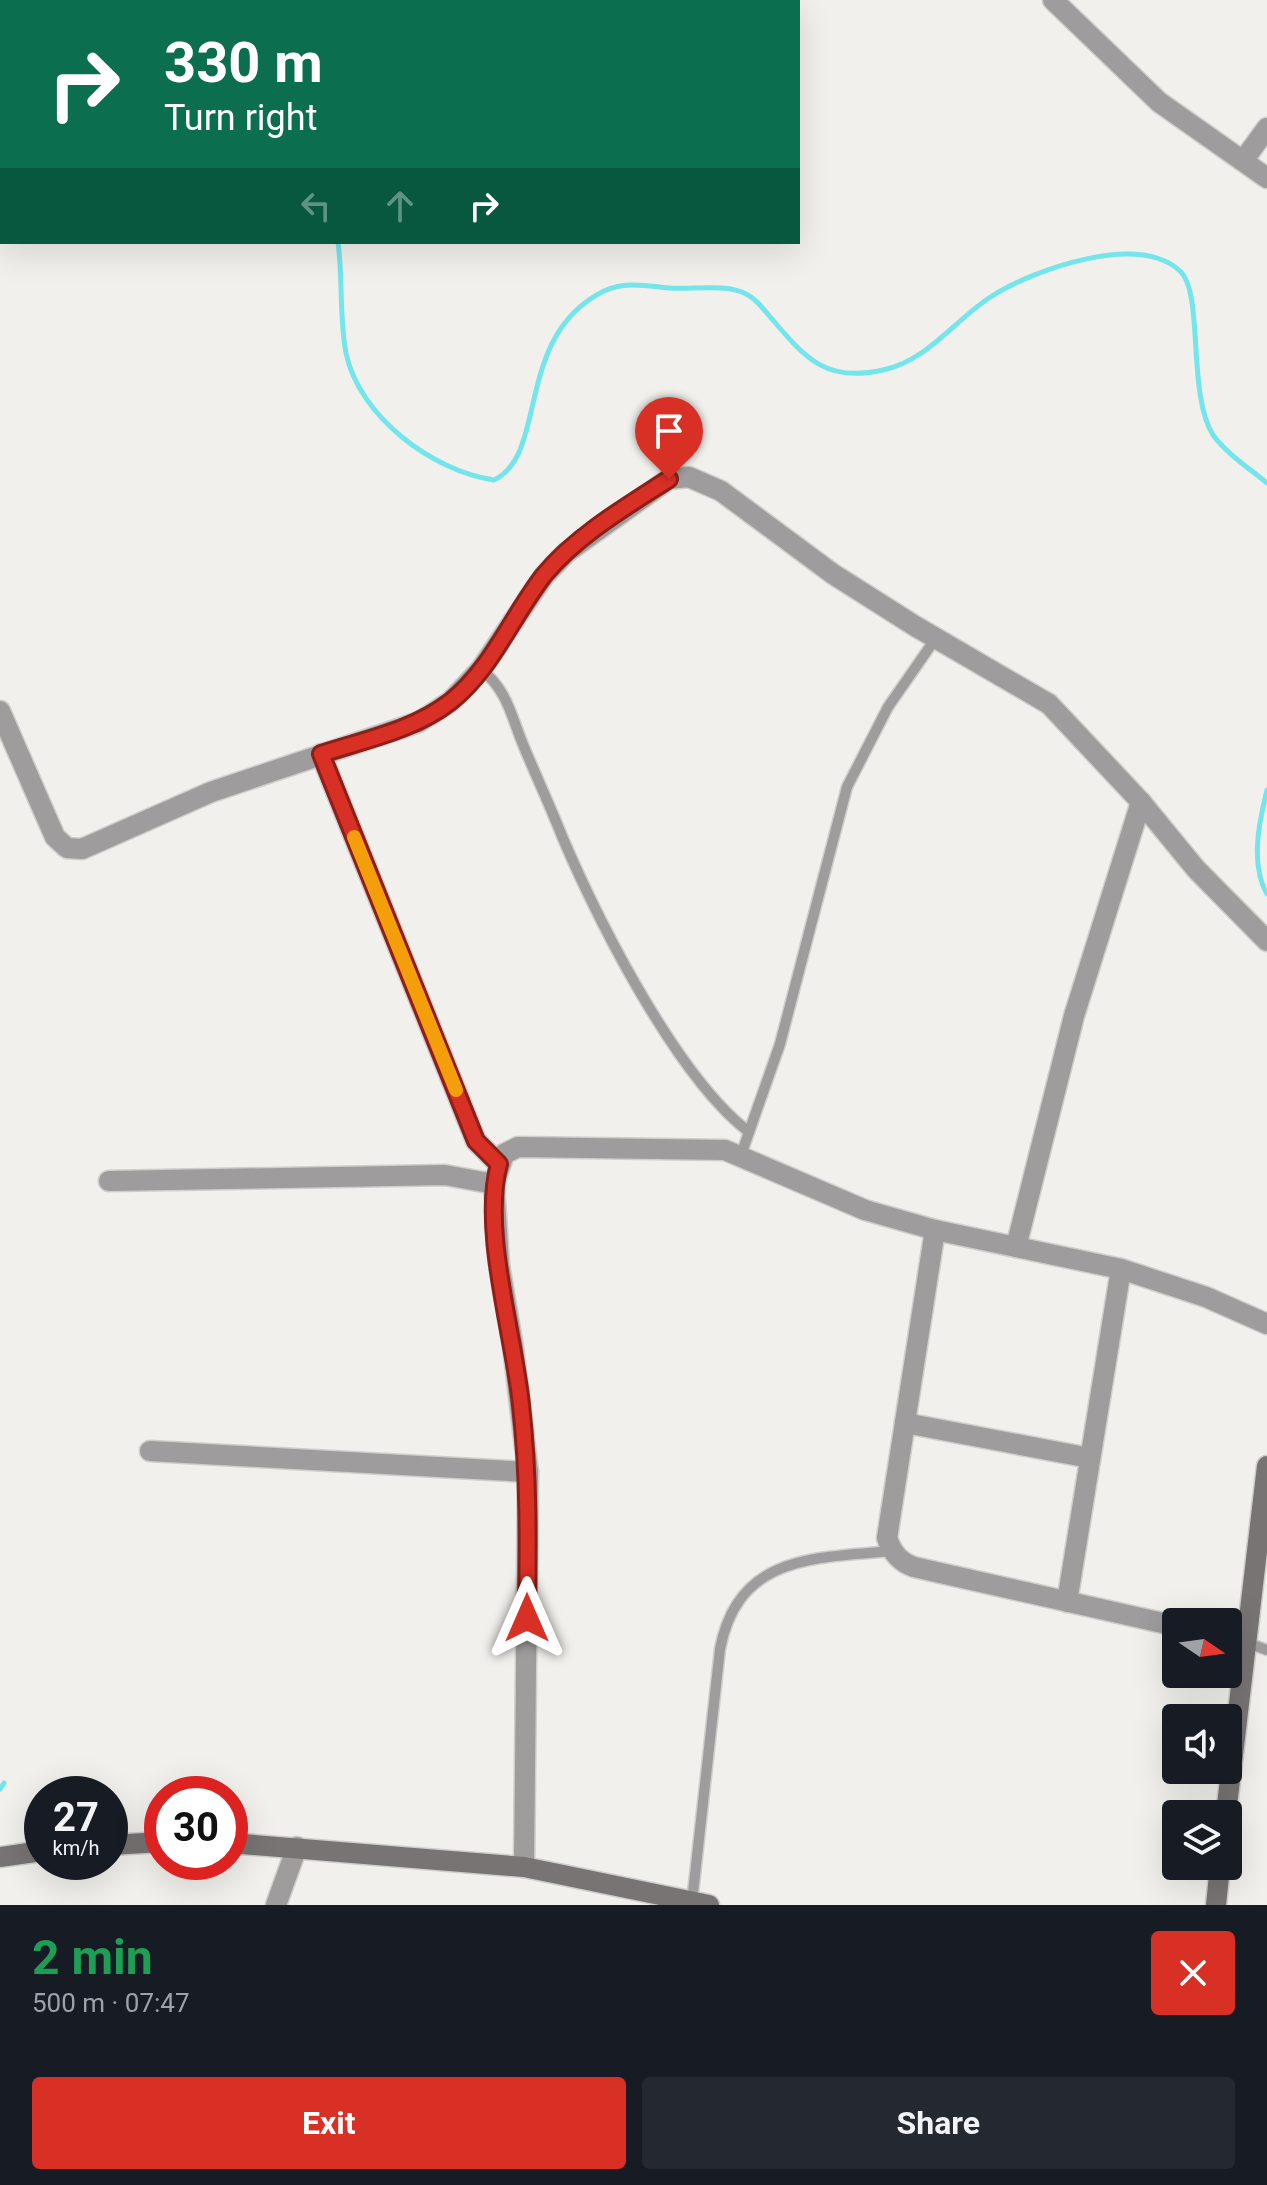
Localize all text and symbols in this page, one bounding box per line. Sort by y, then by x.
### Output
text: 330 m [164,30,323,96]
icon: right [32,32,136,136]
text: Turn right [164,97,317,139]
icon: left [294,184,338,228]
icon: ahead [378,184,422,228]
icon: right [462,184,506,228]
pin [635,397,703,479]
icon: arrive [647,409,691,453]
position arrow [485,1576,569,1660]
north arrow [1162,1608,1242,1688]
map controls [1162,1608,1242,1880]
button: sound [1162,1704,1242,1784]
speed limit sign: 30 [144,1776,248,1880]
text: 27 [53,1794,99,1841]
button: layers [1162,1800,1242,1880]
text: km/h [53,1836,99,1860]
text: 2 min [32,1929,153,1986]
button: close [1151,1931,1235,2015]
text: 500 m · 07:47 [32,1988,190,2018]
button: Exit [32,2077,626,2169]
button: Share [642,2077,1235,2169]

